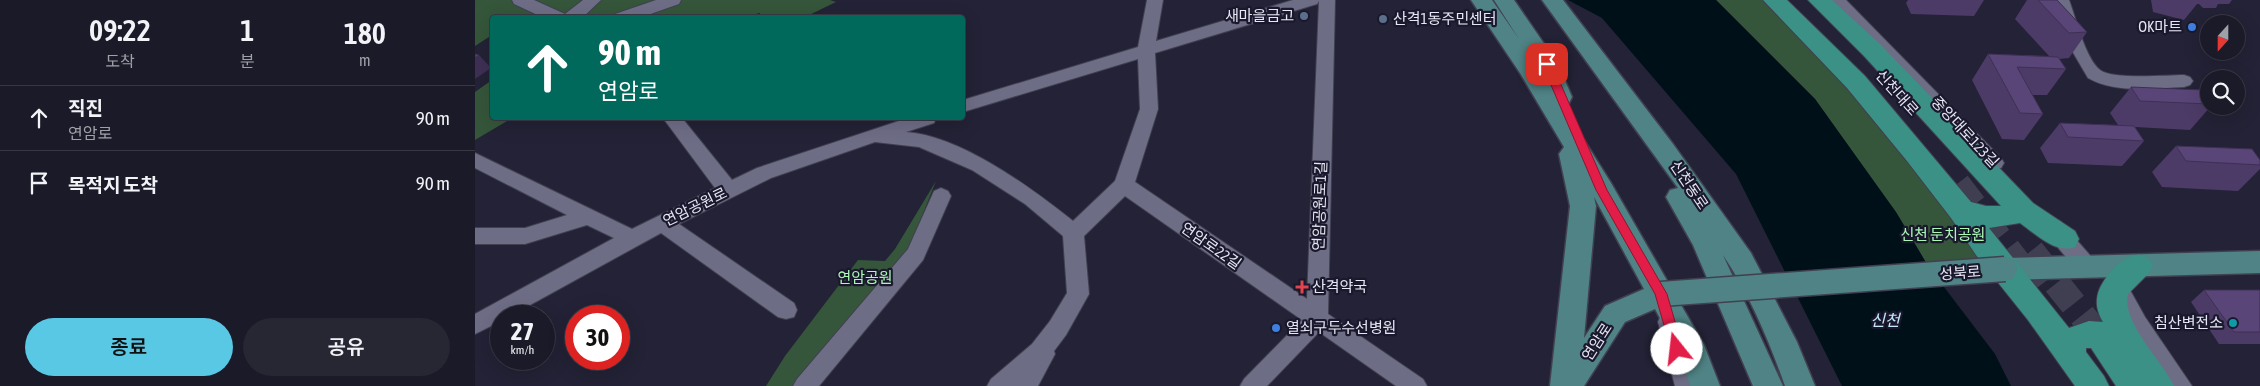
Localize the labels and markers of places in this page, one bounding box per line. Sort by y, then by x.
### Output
place label: 새마을금고 [1225,7,1294,24]
marker: 새마을금고 [1298,10,1310,22]
place label: 산격1동주민센터 [1393,10,1497,27]
marker: 산격1동주민센터 [1377,13,1389,25]
place label: OK마트 [2138,18,2182,35]
marker: OK마트 [2186,21,2198,33]
pin [1526,43,1568,85]
place label: 산격약국 [1312,278,1367,295]
marker: 산격약국 [1296,281,1308,293]
place label: 침산변전소 [2154,314,2223,331]
marker: 침산변전소 [2227,317,2239,329]
place label: 열쇠구두수선병원 [1286,319,1396,336]
marker: 열쇠구두수선병원 [1270,322,1282,334]

